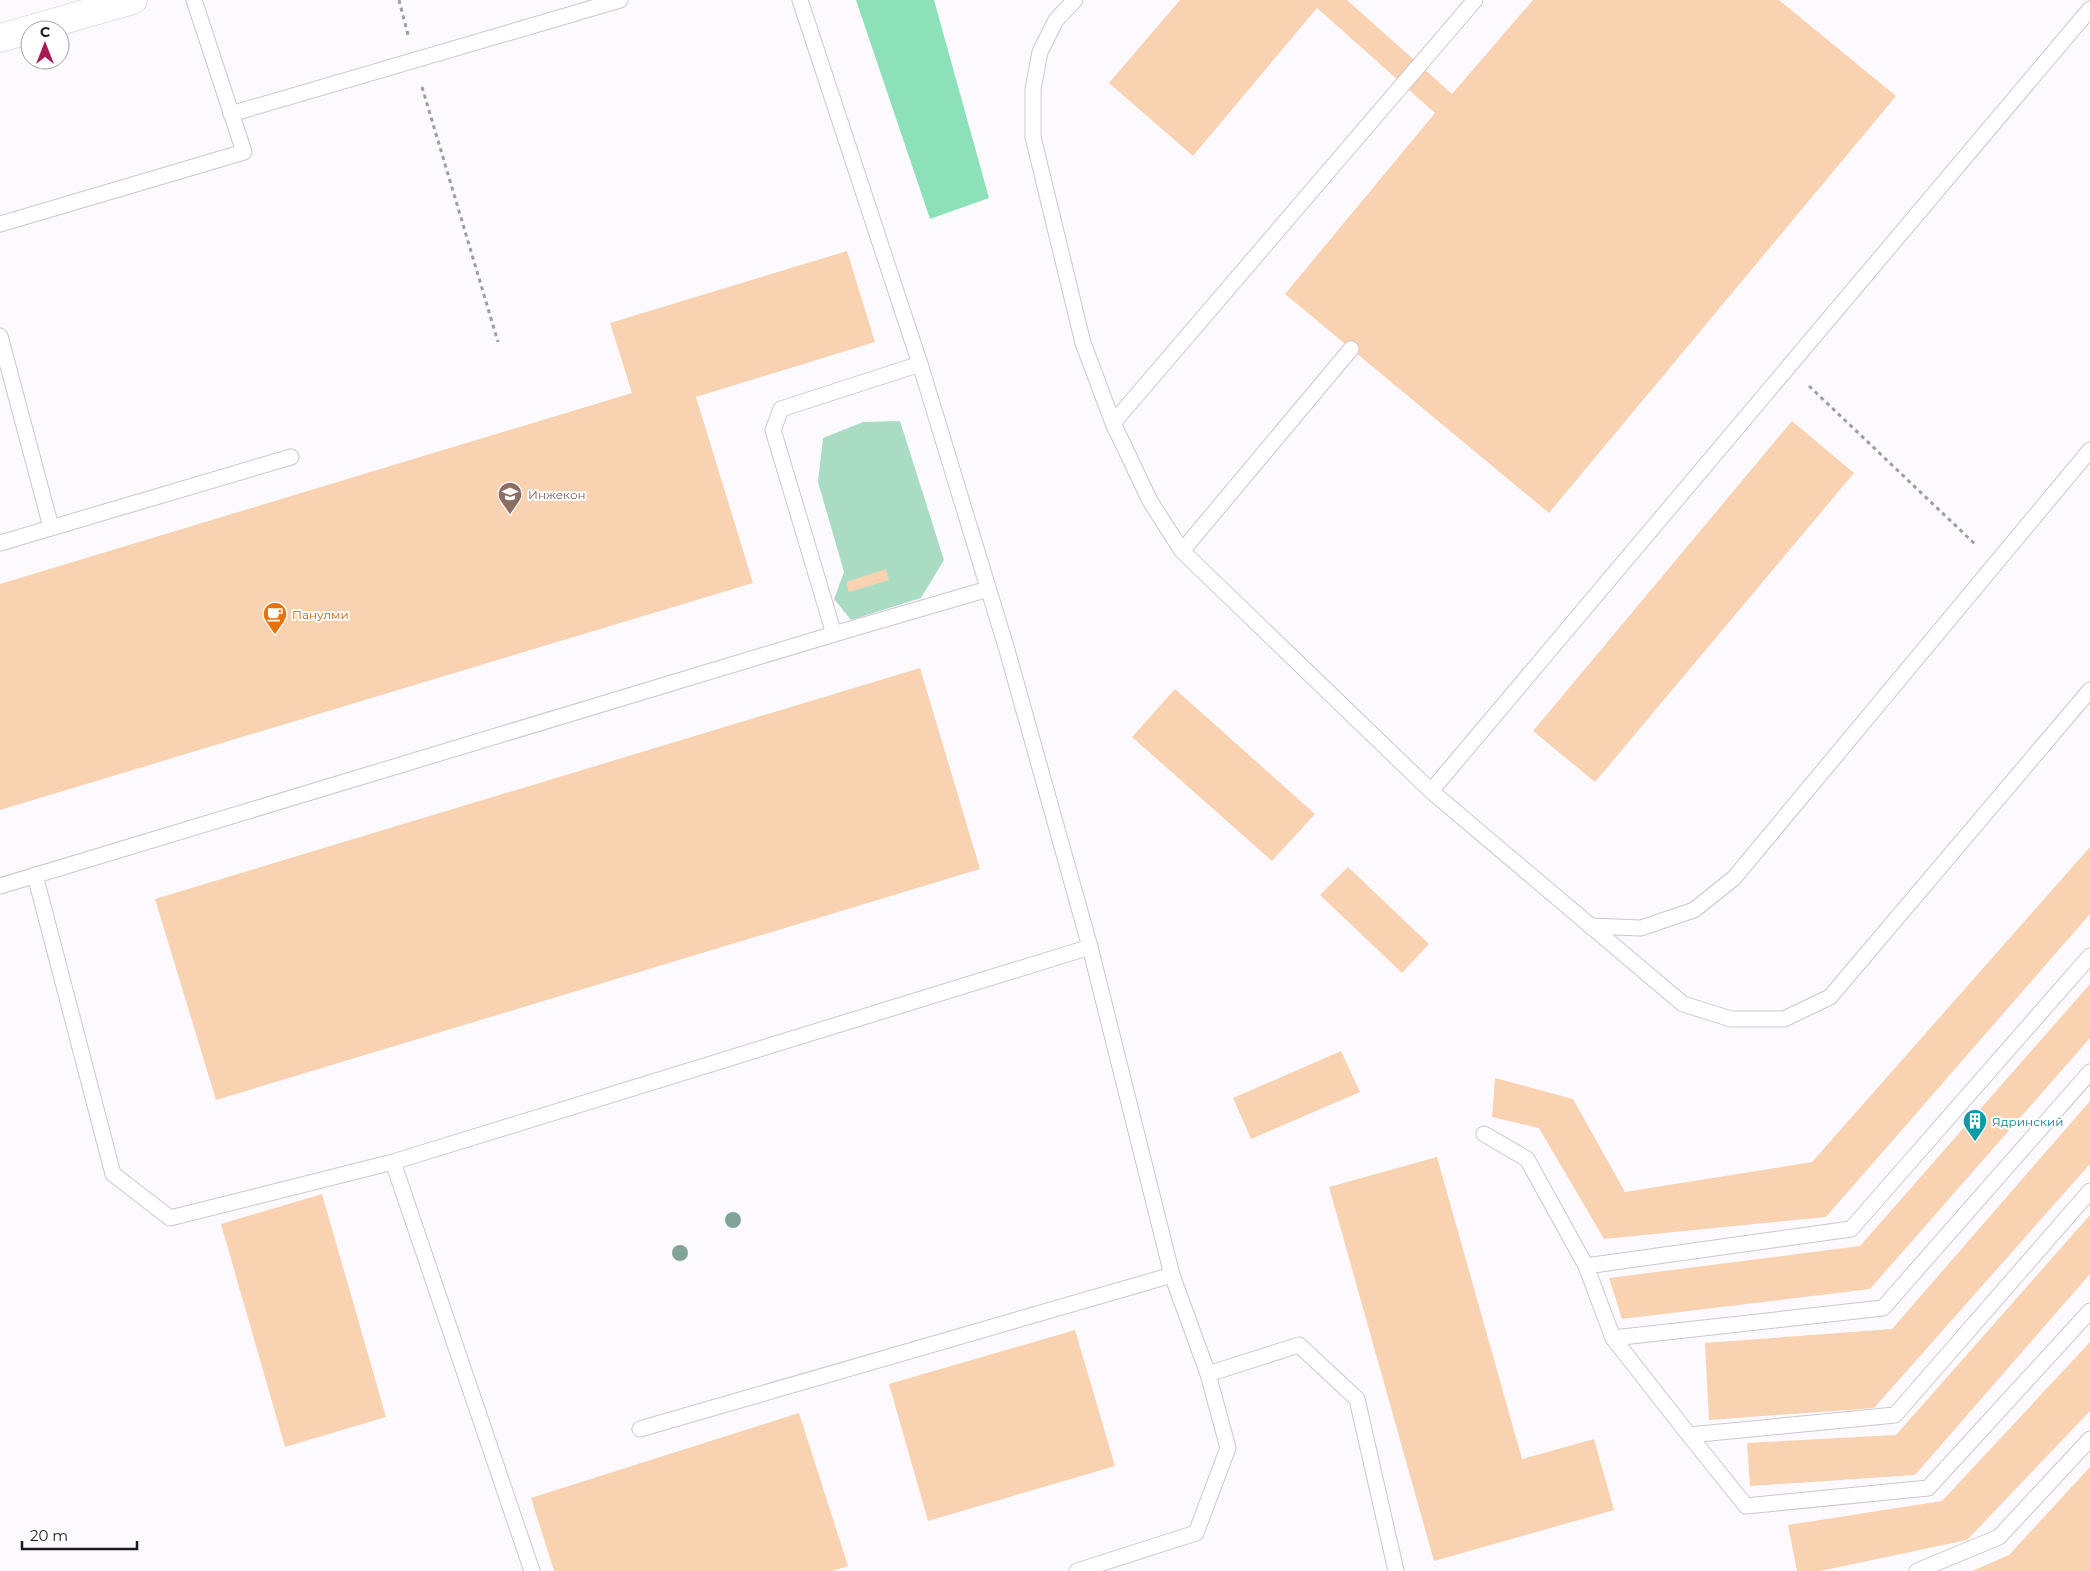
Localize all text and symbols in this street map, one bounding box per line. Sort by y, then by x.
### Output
north arrow [20,20,70,70]
text: С [40,23,50,41]
school or university icon: Инжекон [497,481,523,515]
place label: Инжекон [528,487,586,502]
cafe icon: Панулми [262,601,288,635]
place label: Панулми [292,607,349,622]
building icon: Ядринский [1962,1108,1988,1142]
place label: Ядринский [1992,1114,2063,1129]
scale bar [22,1518,138,1550]
text: 20 m [30,1526,68,1545]

